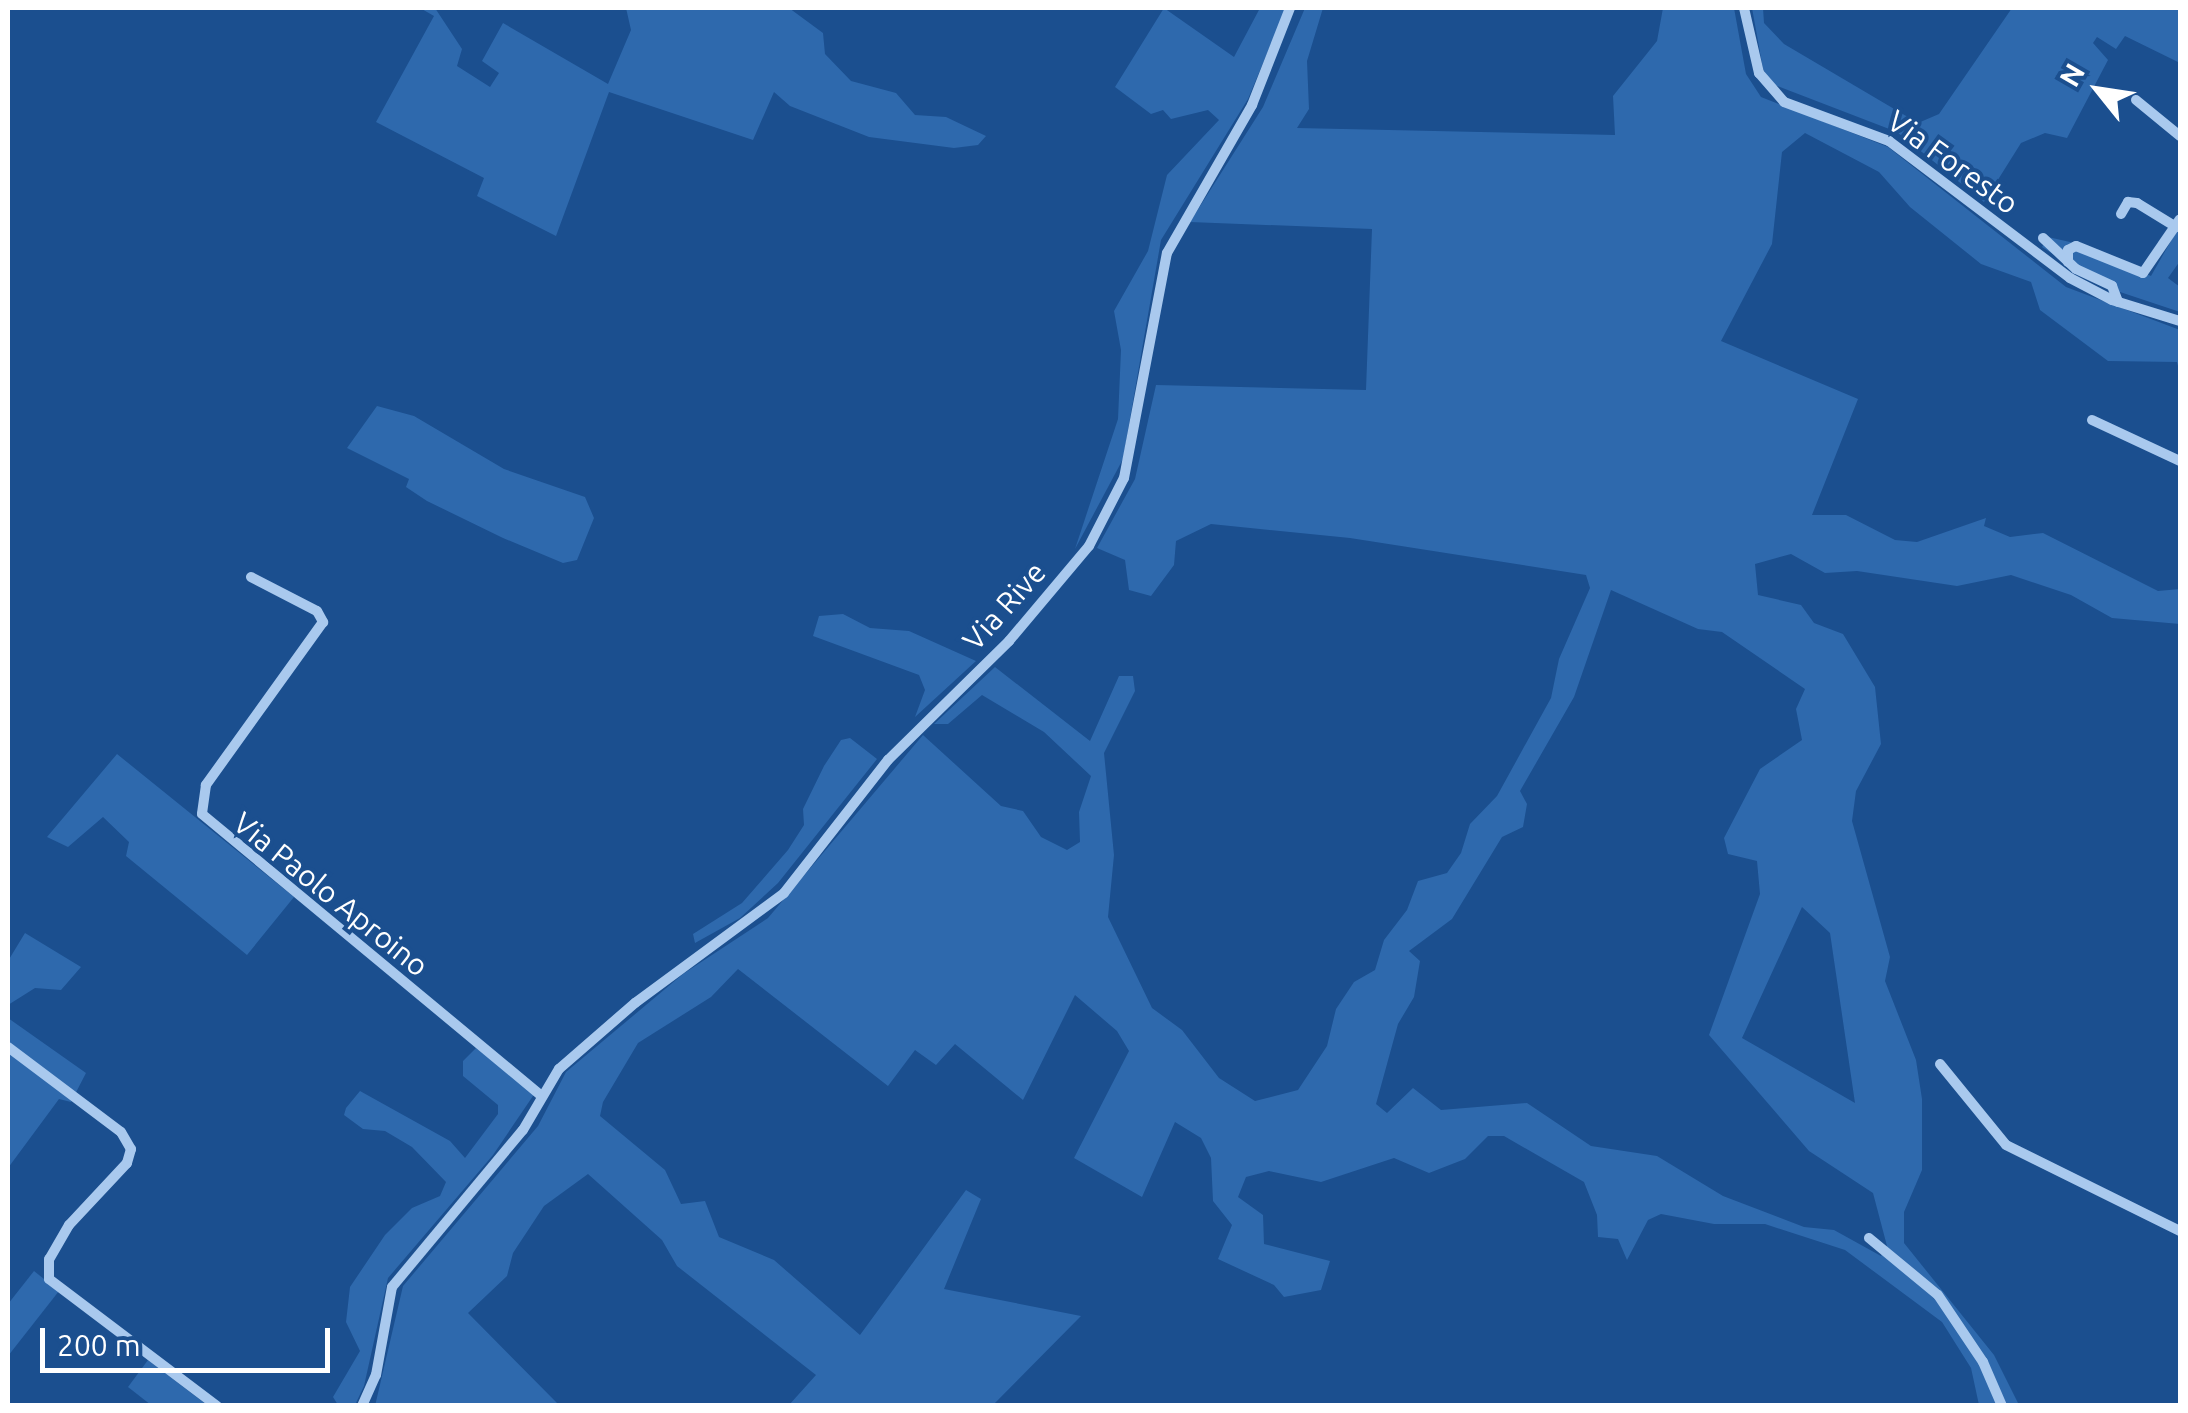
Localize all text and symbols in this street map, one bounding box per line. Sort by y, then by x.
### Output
north arrow [2048,40,2148,140]
text: N [2053,58,2090,92]
street label: Via Foresto [1880,102,2026,222]
street label: Via Rive [955,554,1053,658]
street label: Via Paolo Aproino [226,804,436,984]
scale bar [45,1308,335,1370]
text: 200 m [57,1328,141,1362]

